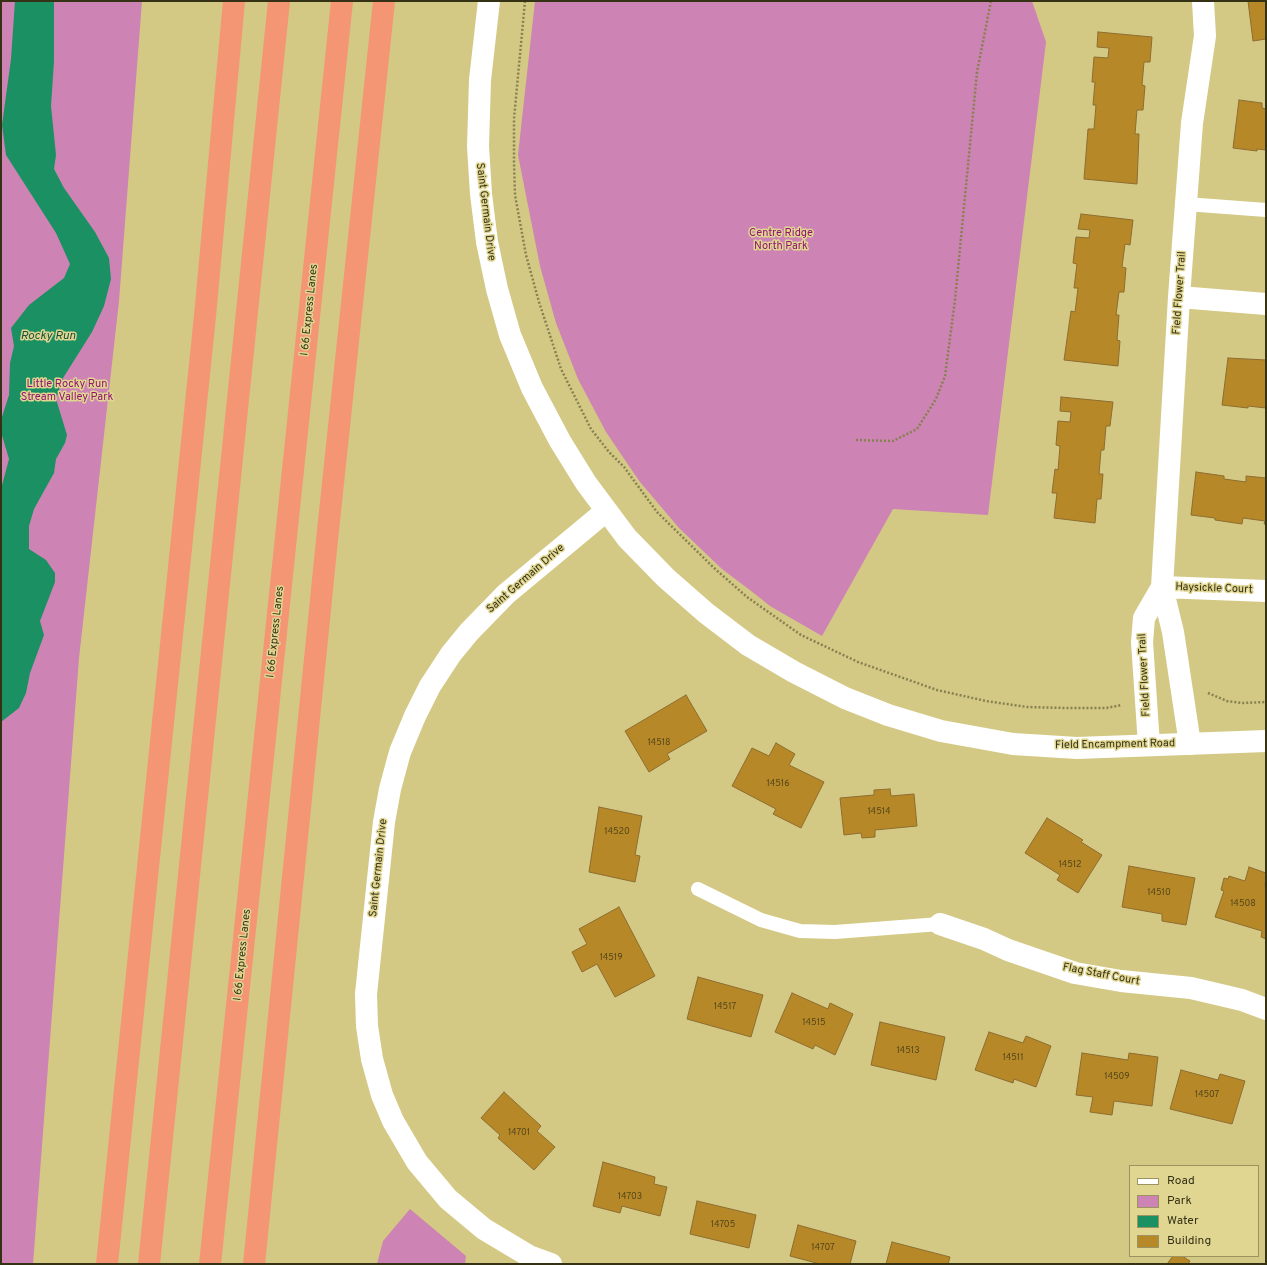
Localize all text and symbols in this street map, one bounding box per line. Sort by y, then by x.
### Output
street label: Saint Germain Drive [472,162,498,262]
park label: Centre Ridge North Park [749,227,813,253]
street label: Field Flower Trail [1171,251,1189,335]
street label: I 66 Express Lanes [299,264,321,356]
water label: Rocky Run [20,330,76,344]
park label: Little Rocky Run Stream Valley Park [21,378,113,404]
street label: Saint Germain Drive [484,542,568,616]
street label: Haysickle Court [1175,581,1253,597]
street label: I 66 Express Lanes [265,586,287,678]
street label: Field Flower Trail [1136,633,1154,717]
street label: Field Encampment Road [1055,737,1175,753]
house number: 14518 [647,738,671,748]
house number: 14516 [766,779,790,789]
house number: 14514 [867,807,891,817]
street label: Saint Germain Drive [367,818,391,918]
house number: 14520 [604,827,630,837]
house number: 14512 [1058,860,1082,870]
house number: 14510 [1147,888,1171,898]
house number: 14508 [1230,899,1256,909]
street label: I 66 Express Lanes [232,909,254,1001]
house number: 14519 [599,953,623,963]
street label: Flag Staff Court [1061,961,1141,989]
house number: 14517 [714,1002,736,1012]
house number: 14515 [802,1018,826,1028]
house number: 14513 [896,1046,920,1056]
house number: 14511 [1002,1053,1024,1063]
house number: 14509 [1104,1072,1130,1082]
house number: 14507 [1195,1090,1219,1100]
house number: 14701 [508,1128,530,1138]
legend [1129,1165,1259,1257]
text: Road [1167,1173,1195,1189]
house number: 14703 [618,1192,642,1202]
text: Park [1167,1193,1192,1209]
text: Water [1167,1213,1199,1229]
house number: 14705 [711,1220,735,1230]
text: Building [1167,1233,1211,1249]
house number: 14707 [811,1243,835,1253]

